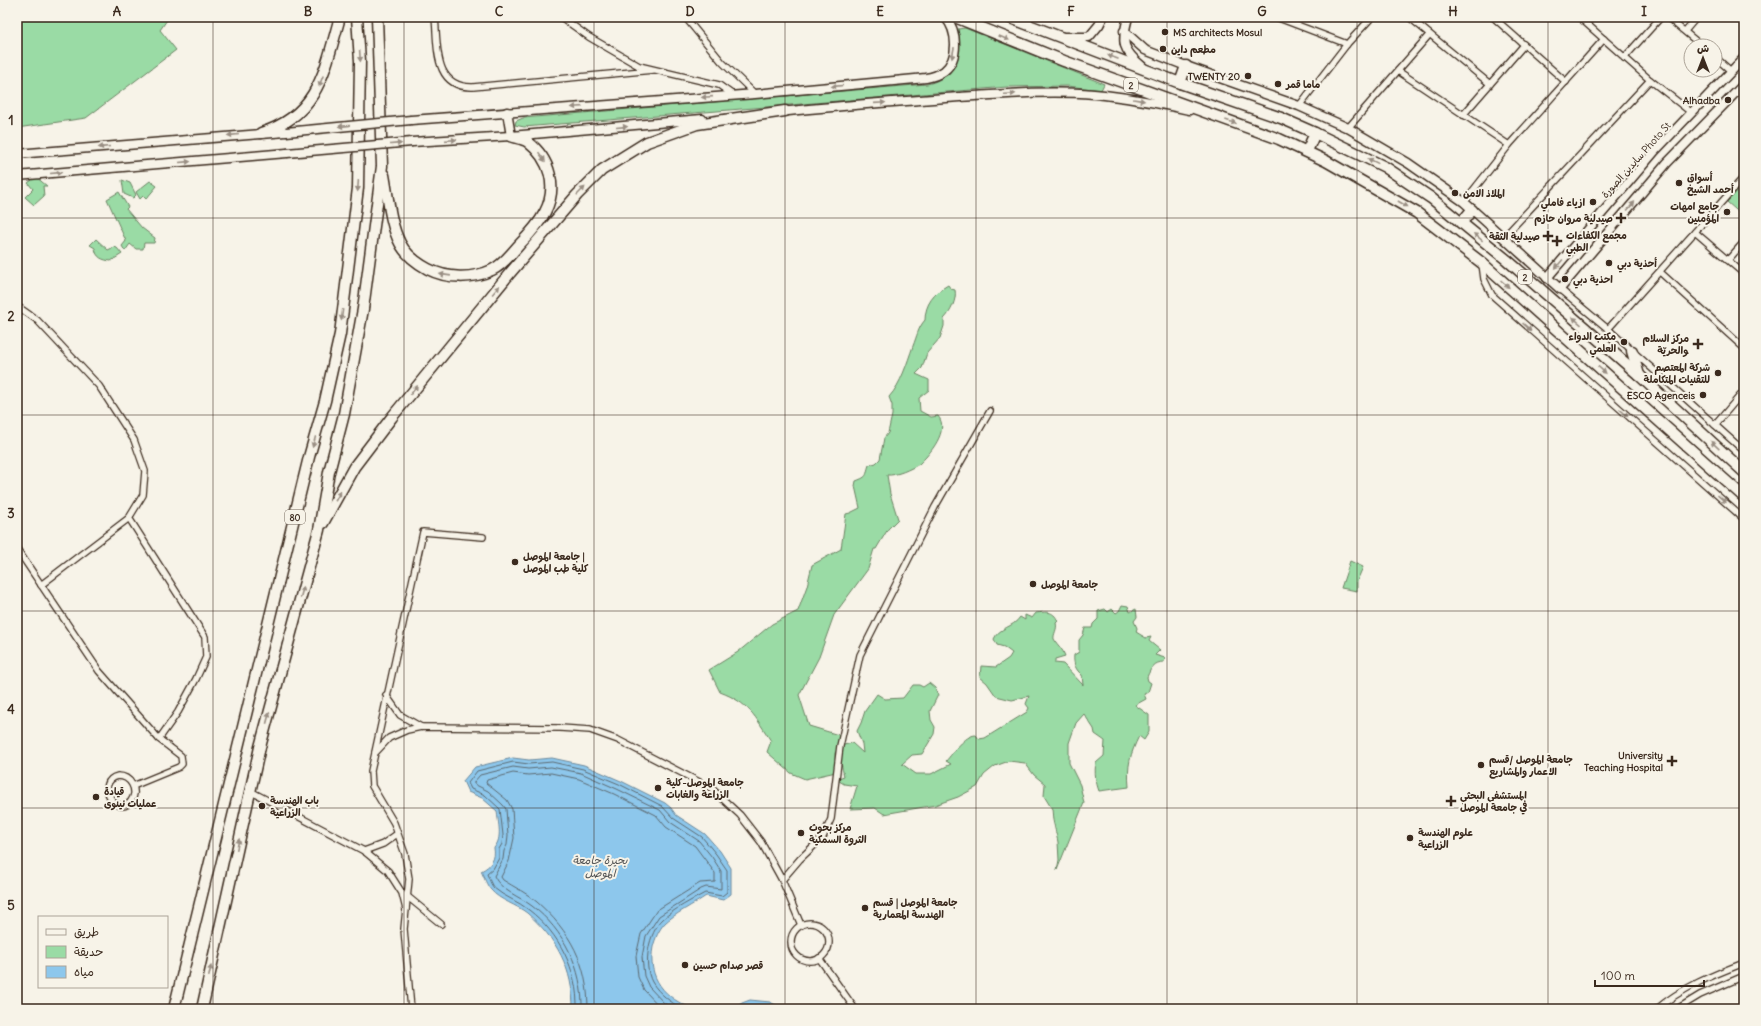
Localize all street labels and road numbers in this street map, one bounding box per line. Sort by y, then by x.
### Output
road number: 2 [1124,78,1138,92]
street label: سايدين الصورة Photo St [1598,119,1674,201]
road number: 2 [1518,270,1532,284]
road number: 80 [285,510,305,524]

